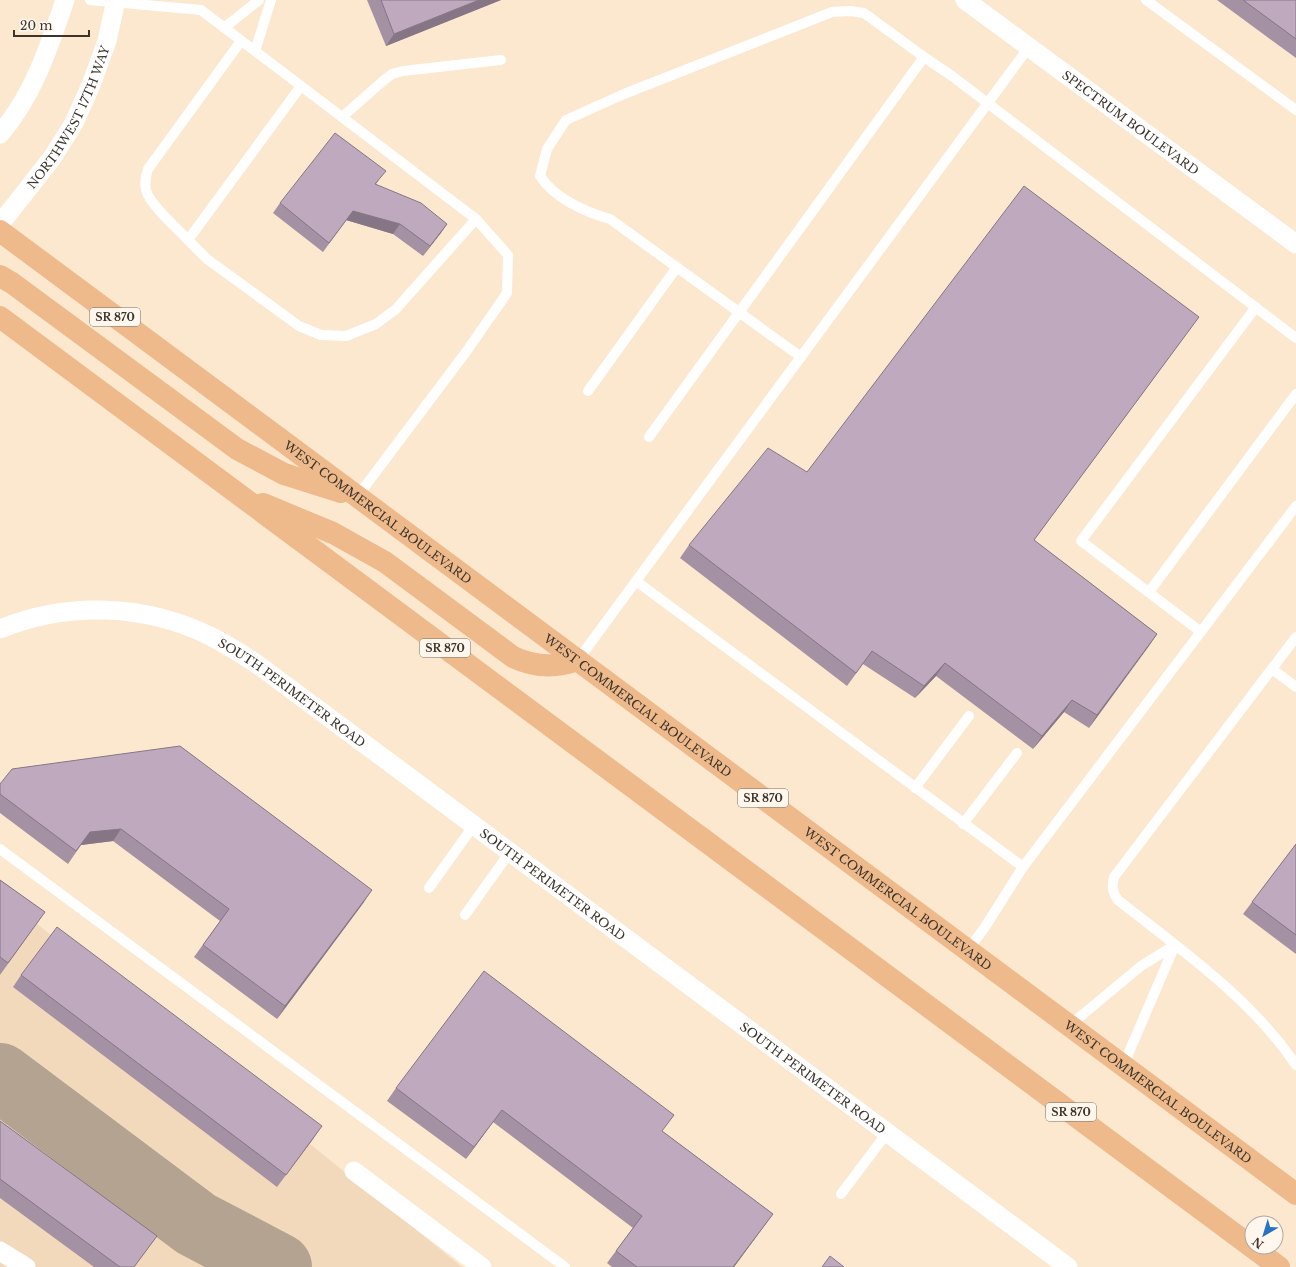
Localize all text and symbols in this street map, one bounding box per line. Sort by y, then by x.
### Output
scale bar [14,12,89,38]
text: 20 m [20,18,52,33]
street label: NORTHWEST 17TH WAY [24,43,112,191]
street label: SPECTRUM BOULEVARD [1059,67,1202,178]
road number: SR 870 [90,308,140,326]
street label: WEST COMMERCIAL BOULEVARD [280,437,475,587]
street label: WEST COMMERCIAL BOULEVARD [541,630,735,780]
street label: SOUTH PERIMETER ROAD [216,635,369,750]
road number: SR 870 [420,639,470,657]
road number: SR 870 [738,789,788,807]
street label: WEST COMMERCIAL BOULEVARD [801,823,995,973]
street label: SOUTH PERIMETER ROAD [477,825,629,943]
street label: WEST COMMERCIAL BOULEVARD [1061,1016,1255,1166]
street label: SOUTH PERIMETER ROAD [737,1018,889,1137]
road number: SR 870 [1046,1103,1096,1121]
north arrow [1244,1215,1284,1255]
text: N [1249,1234,1266,1252]

